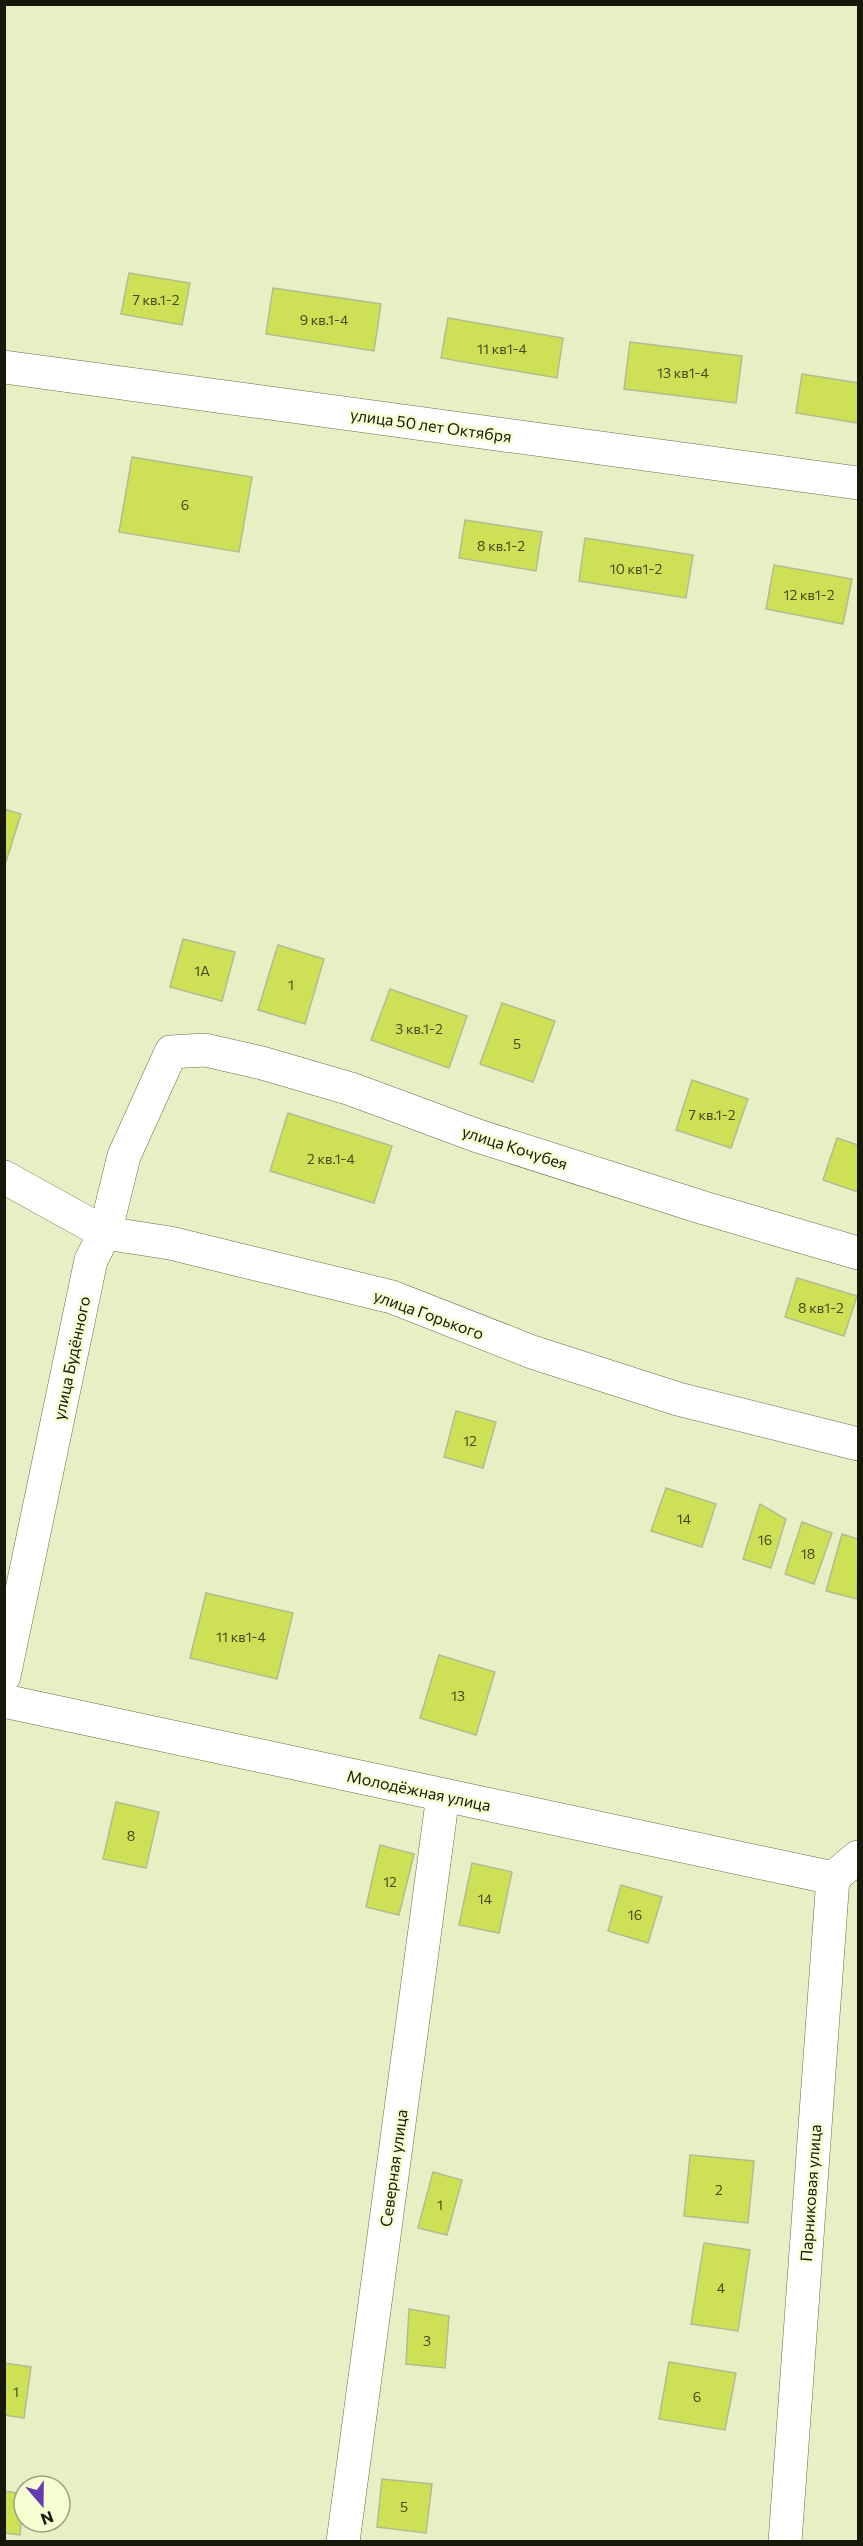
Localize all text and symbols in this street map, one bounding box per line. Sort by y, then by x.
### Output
house number: 7 кв.1-2 [133,291,180,308]
house number: 9 кв.1-4 [300,311,349,328]
house number: 11 кв1-4 [477,340,528,357]
house number: 13 кв1-4 [657,364,710,381]
street label: улица 50 лет Октября [349,404,513,446]
house number: 6 [181,496,189,513]
house number: 8 кв.1-2 [477,537,525,554]
house number: 10 кв1-2 [610,560,662,577]
house number: 12 кв1-2 [783,586,835,603]
house number: 1А [194,962,210,979]
house number: 1 [288,976,294,993]
house number: 3 кв.1-2 [395,1020,443,1037]
house number: 5 [513,1035,521,1052]
house number: 7 кв.1-2 [689,1106,736,1123]
street label: улица Кочубея [460,1121,570,1173]
house number: 2 кв.1-4 [307,1150,356,1167]
street label: улица Горького [371,1285,487,1343]
street label: улица Будённого [49,1294,93,1422]
house number: 8 кв1-2 [798,1299,844,1316]
house number: 12 [463,1432,477,1449]
house number: 14 [677,1510,692,1527]
house number: 16 [758,1531,772,1548]
house number: 18 [801,1545,815,1562]
house number: 11 кв1-4 [216,1628,267,1645]
house number: 13 [451,1687,465,1704]
street label: Молодёжная улица [345,1765,493,1815]
house number: 8 [127,1827,135,1844]
house number: 12 [383,1873,397,1890]
house number: 14 [478,1890,493,1907]
house number: 16 [628,1906,642,1923]
street label: Северная улица [375,2108,411,2228]
street label: Парниковая улица [796,2124,824,2262]
house number: 2 [715,2181,723,2198]
house number: 1 [437,2196,443,2213]
house number: 4 [717,2279,726,2296]
house number: 3 [423,2332,431,2349]
house number: 1 [13,2383,19,2400]
house number: 6 [693,2388,701,2405]
north arrow [12,2474,72,2534]
house number: 5 [400,2498,408,2515]
text: N [38,2508,56,2530]

